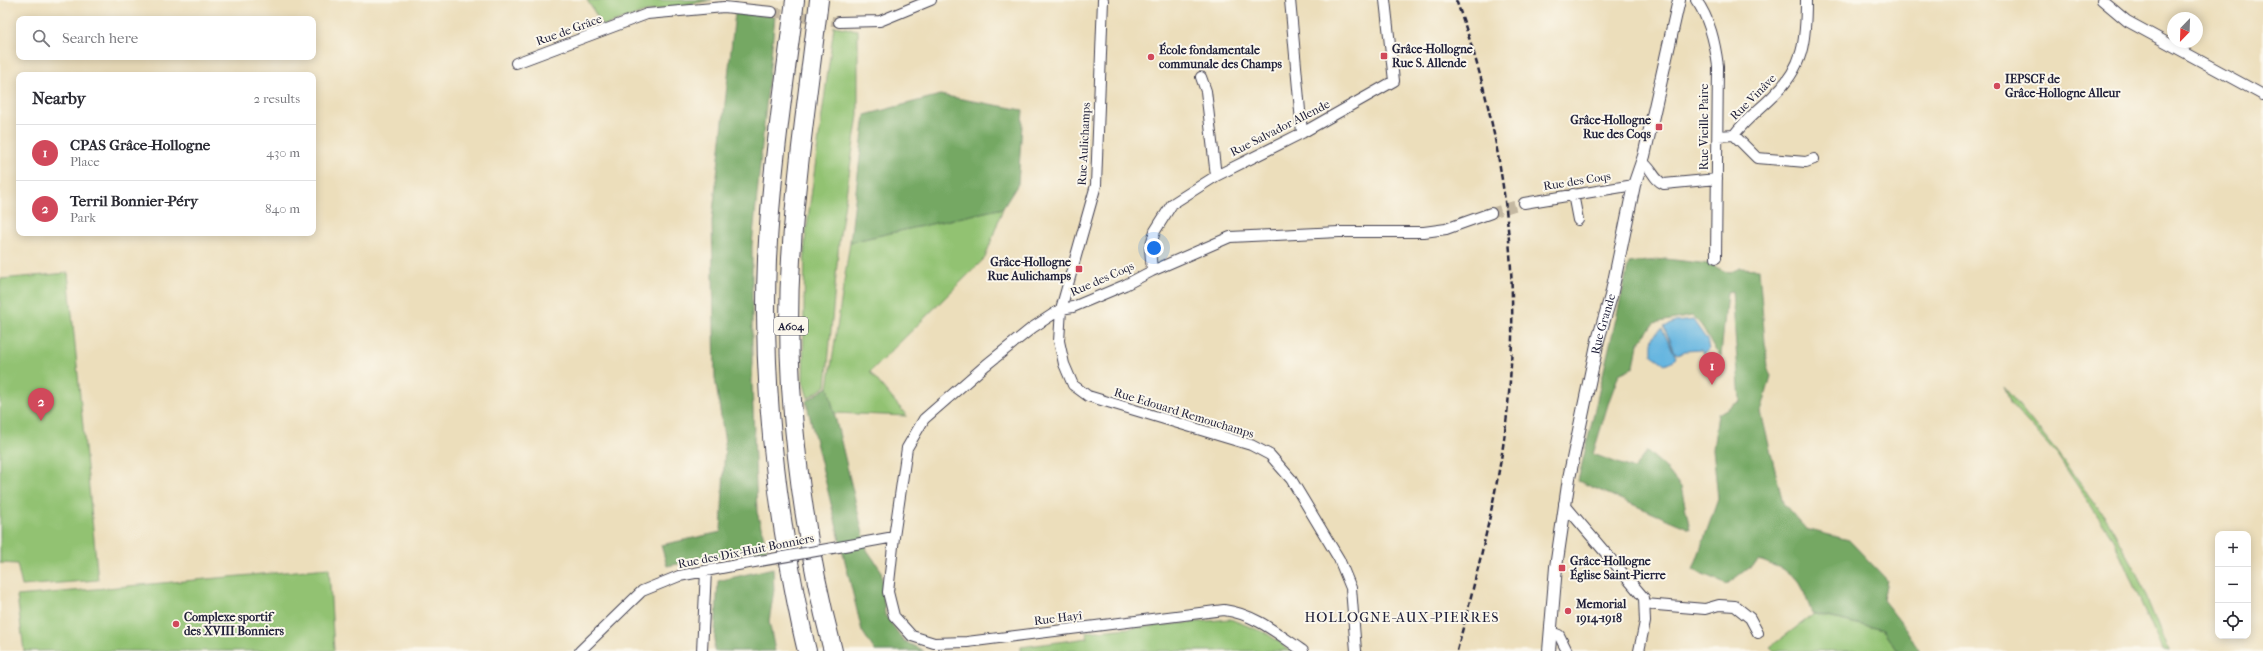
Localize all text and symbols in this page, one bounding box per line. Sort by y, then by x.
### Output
street label: Rue de Grâce [534,12,604,48]
north arrow [2167,12,2203,48]
search box [16,16,316,60]
icon: search [30,27,52,49]
text: Search here [62,29,138,47]
place label: École fondamentale communale des Champs [1159,42,1283,72]
place label: Grâce-Hollogne Rue S. Allende [1392,42,1473,70]
marker: Grâce-Hollogne Rue S. Allende [1379,51,1389,61]
marker: École fondamentale communale des Champs [1146,52,1156,62]
street label: Rue Vinâve [1727,71,1779,123]
place label: IEPSCF de Grâce-Hollogne Alleur [2005,72,2121,101]
marker: IEPSCF de Grâce-Hollogne Alleur [1992,81,2002,91]
street label: Rue Vieille Paire [1697,84,1711,170]
text: Nearby [32,88,86,108]
text: 2 results [254,91,300,106]
street label: Rue Salvador Allende [1228,97,1332,159]
street label: Rue Aulichamps [1075,101,1093,186]
place label: Grâce-Hollogne Rue des Coqs [1570,113,1652,142]
marker: Grâce-Hollogne Rue des Coqs [1654,122,1664,132]
text: CPAS Grâce-Hollogne [70,136,210,154]
text: 1 [43,145,47,160]
text: 430 m [266,145,300,160]
text: Place [70,154,100,169]
street label: Rue des Coqs [1542,169,1612,193]
text: Terril Bonnier-Péry [70,192,198,210]
text: 2 [42,201,48,216]
text: 840 m [265,201,300,216]
text: Park [70,210,96,225]
your location [1144,238,1164,258]
place label: Grâce-Hollogne Rue Aulichamps [988,255,1072,284]
street label: Rue des Coqs [1068,259,1136,299]
marker: Grâce-Hollogne Rue Aulichamps [1074,264,1084,274]
street label: Rue Grande [1588,292,1618,356]
road number: A604 [774,317,808,335]
pin: 1 [1699,352,1725,385]
street label: Rue Edouard Remouchamps [1112,385,1256,441]
pin: 2 [28,388,54,421]
street label: Rue des Dix-Huit Bonniers [677,531,816,571]
map controls [2215,531,2251,639]
button: + [2215,531,2251,567]
place label: Grâce-Hollogne Église Saint-Pierre [1570,554,1666,583]
marker: Grâce-Hollogne Église Saint-Pierre [1557,563,1567,573]
button: − [2215,567,2251,603]
place label: Memorial 1914-1918 [1575,597,1627,626]
button: locate [2215,603,2251,639]
marker: Memorial 1914-1918 [1563,606,1573,616]
street label: Rue Hayî [1033,608,1083,628]
district label: HOLLOGNE-AUX-PIERRES [1304,609,1500,626]
place label: Complexe sportif des XVIII Bonniers [184,610,285,638]
marker: Complexe sportif des XVIII Bonniers [171,619,181,629]

